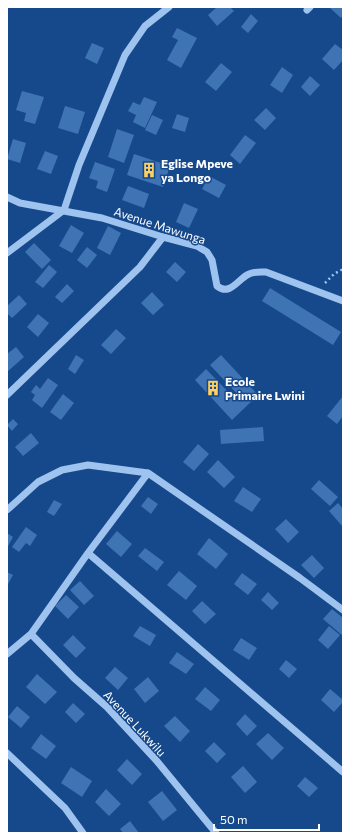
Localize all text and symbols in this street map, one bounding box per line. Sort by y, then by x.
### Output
place label: Eglise Mpeve ya Longo [161,156,233,184]
building icon: Eglise Mpeve ya Longo [140,161,158,179]
street label: Avenue Mawunga [112,204,208,246]
place label: Ecole Primaire Lwini [225,374,305,402]
building icon: Ecole Primaire Lwini [204,379,222,397]
street label: Avenue Lukwilu [101,687,169,759]
scale bar [214,806,319,832]
text: 50 m [220,812,248,826]

